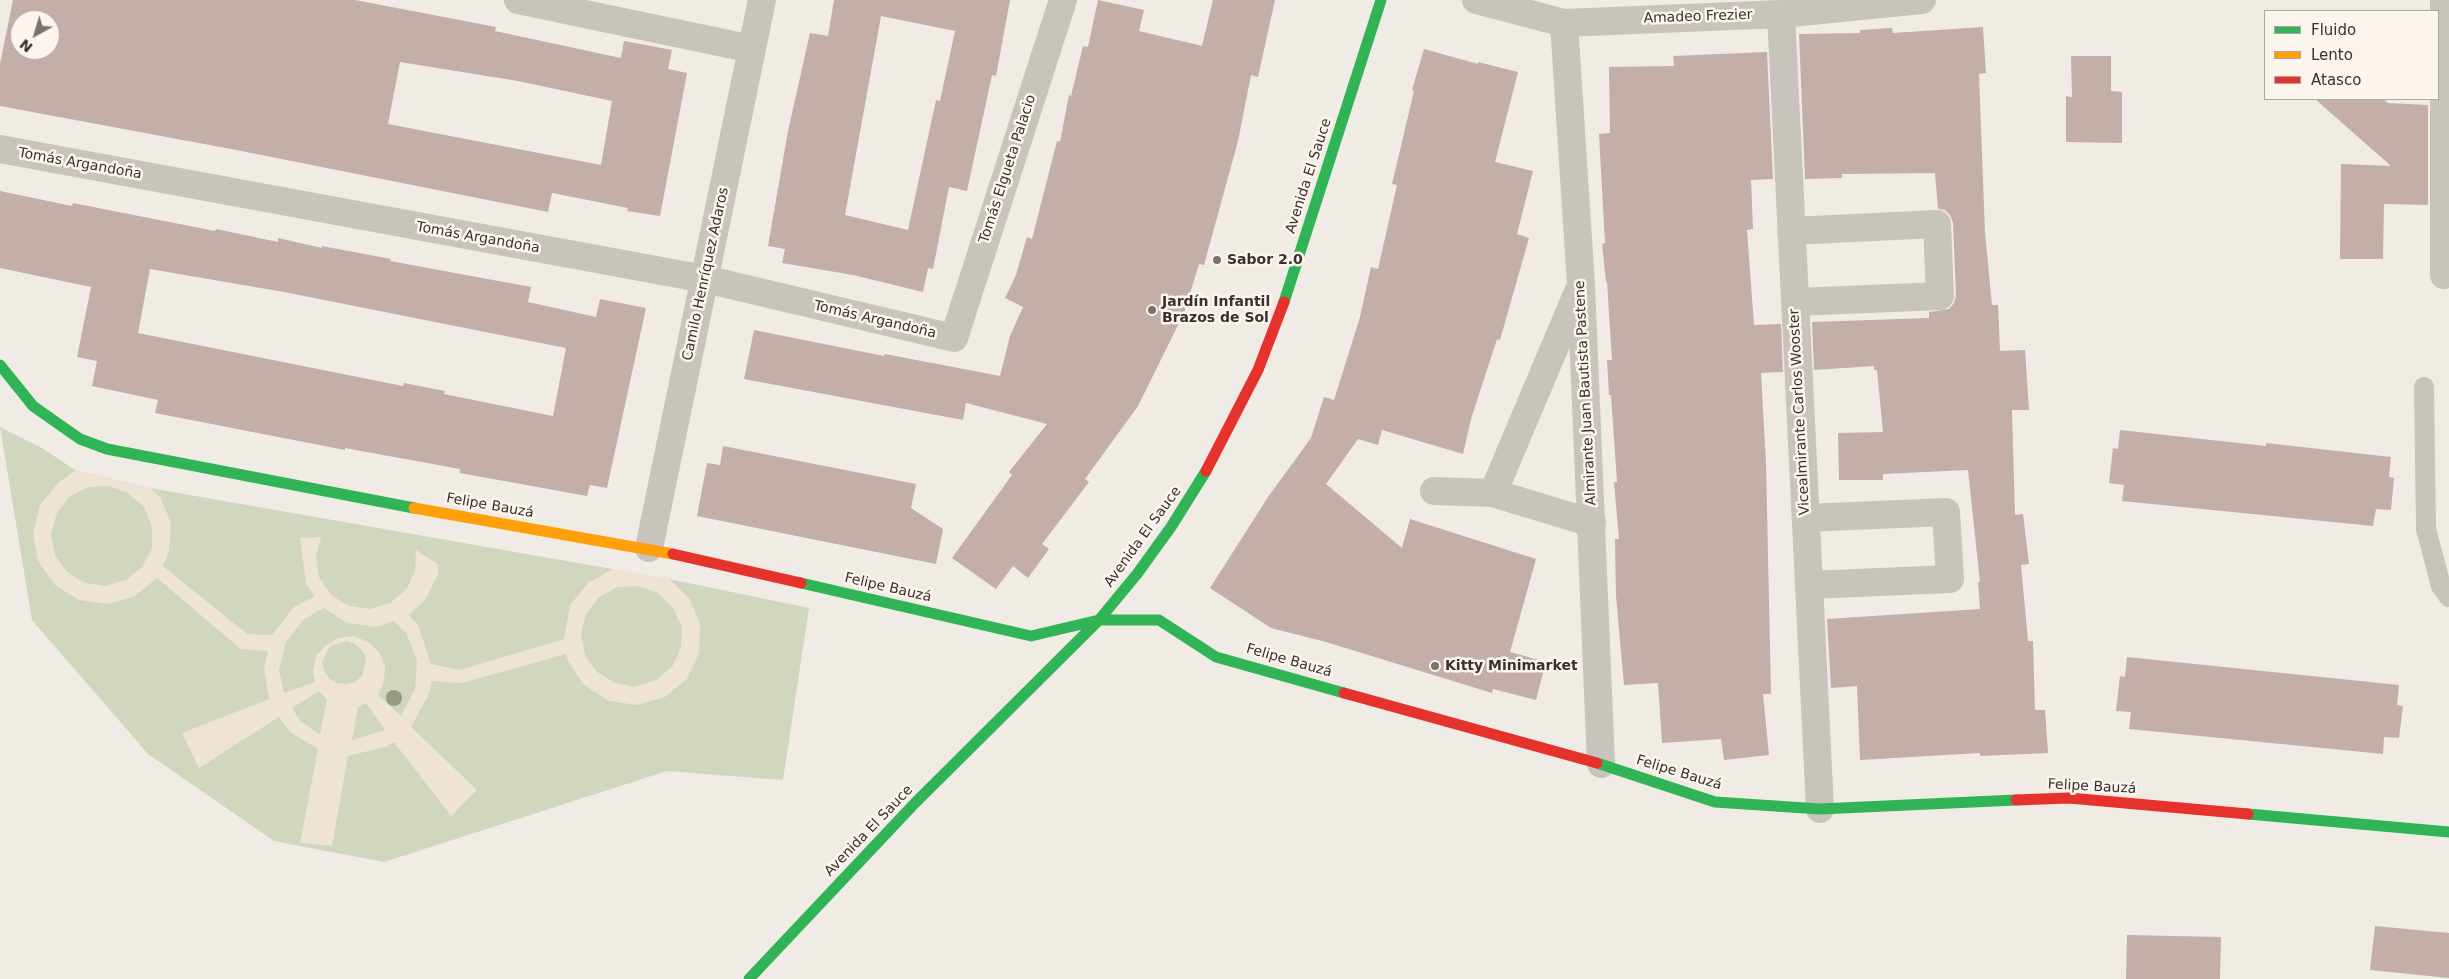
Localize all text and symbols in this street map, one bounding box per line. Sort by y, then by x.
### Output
street label: Amadeo Frezier [1643,7,1753,27]
north arrow [10,10,60,60]
legend [2264,10,2439,100]
text: Fluido [2311,21,2356,39]
text: N [17,36,36,56]
text: Lento [2311,46,2353,64]
text: Atasco [2311,71,2361,89]
street label: Tomás Elgueta Palacio [976,93,1040,245]
street label: Avenida El Sauce [1282,116,1336,236]
street label: Tomás Argandoña [17,145,143,183]
street label: Camilo Henríquez Adaros [679,186,733,362]
street label: Tomás Argandoña [415,219,541,257]
place label: Sabor 2.0 [1227,252,1303,268]
marker: Sabor 2.0 [1211,254,1223,266]
street label: Almirante Juan Bautista Pastene [1572,280,1600,506]
place label: Jardín Infantil Brazos de Sol [1162,294,1270,326]
street label: Tomás Argandoña [812,298,938,342]
marker: Jardín Infantil Brazos de Sol [1146,304,1158,316]
street label: Vicealmirante Carlos Wooster [1786,308,1814,516]
street label: Avenida El Sauce [1101,483,1185,591]
street label: Felipe Bauzá [445,490,535,522]
street label: Felipe Bauzá [843,570,933,606]
street label: Felipe Bauzá [1244,641,1334,681]
place label: Kitty Minimarket [1445,658,1578,674]
marker: Kitty Minimarket [1429,660,1441,672]
street label: Felipe Bauzá [1634,752,1724,794]
street label: Felipe Bauzá [2047,776,2137,798]
street label: Avenida El Sauce [821,782,917,880]

